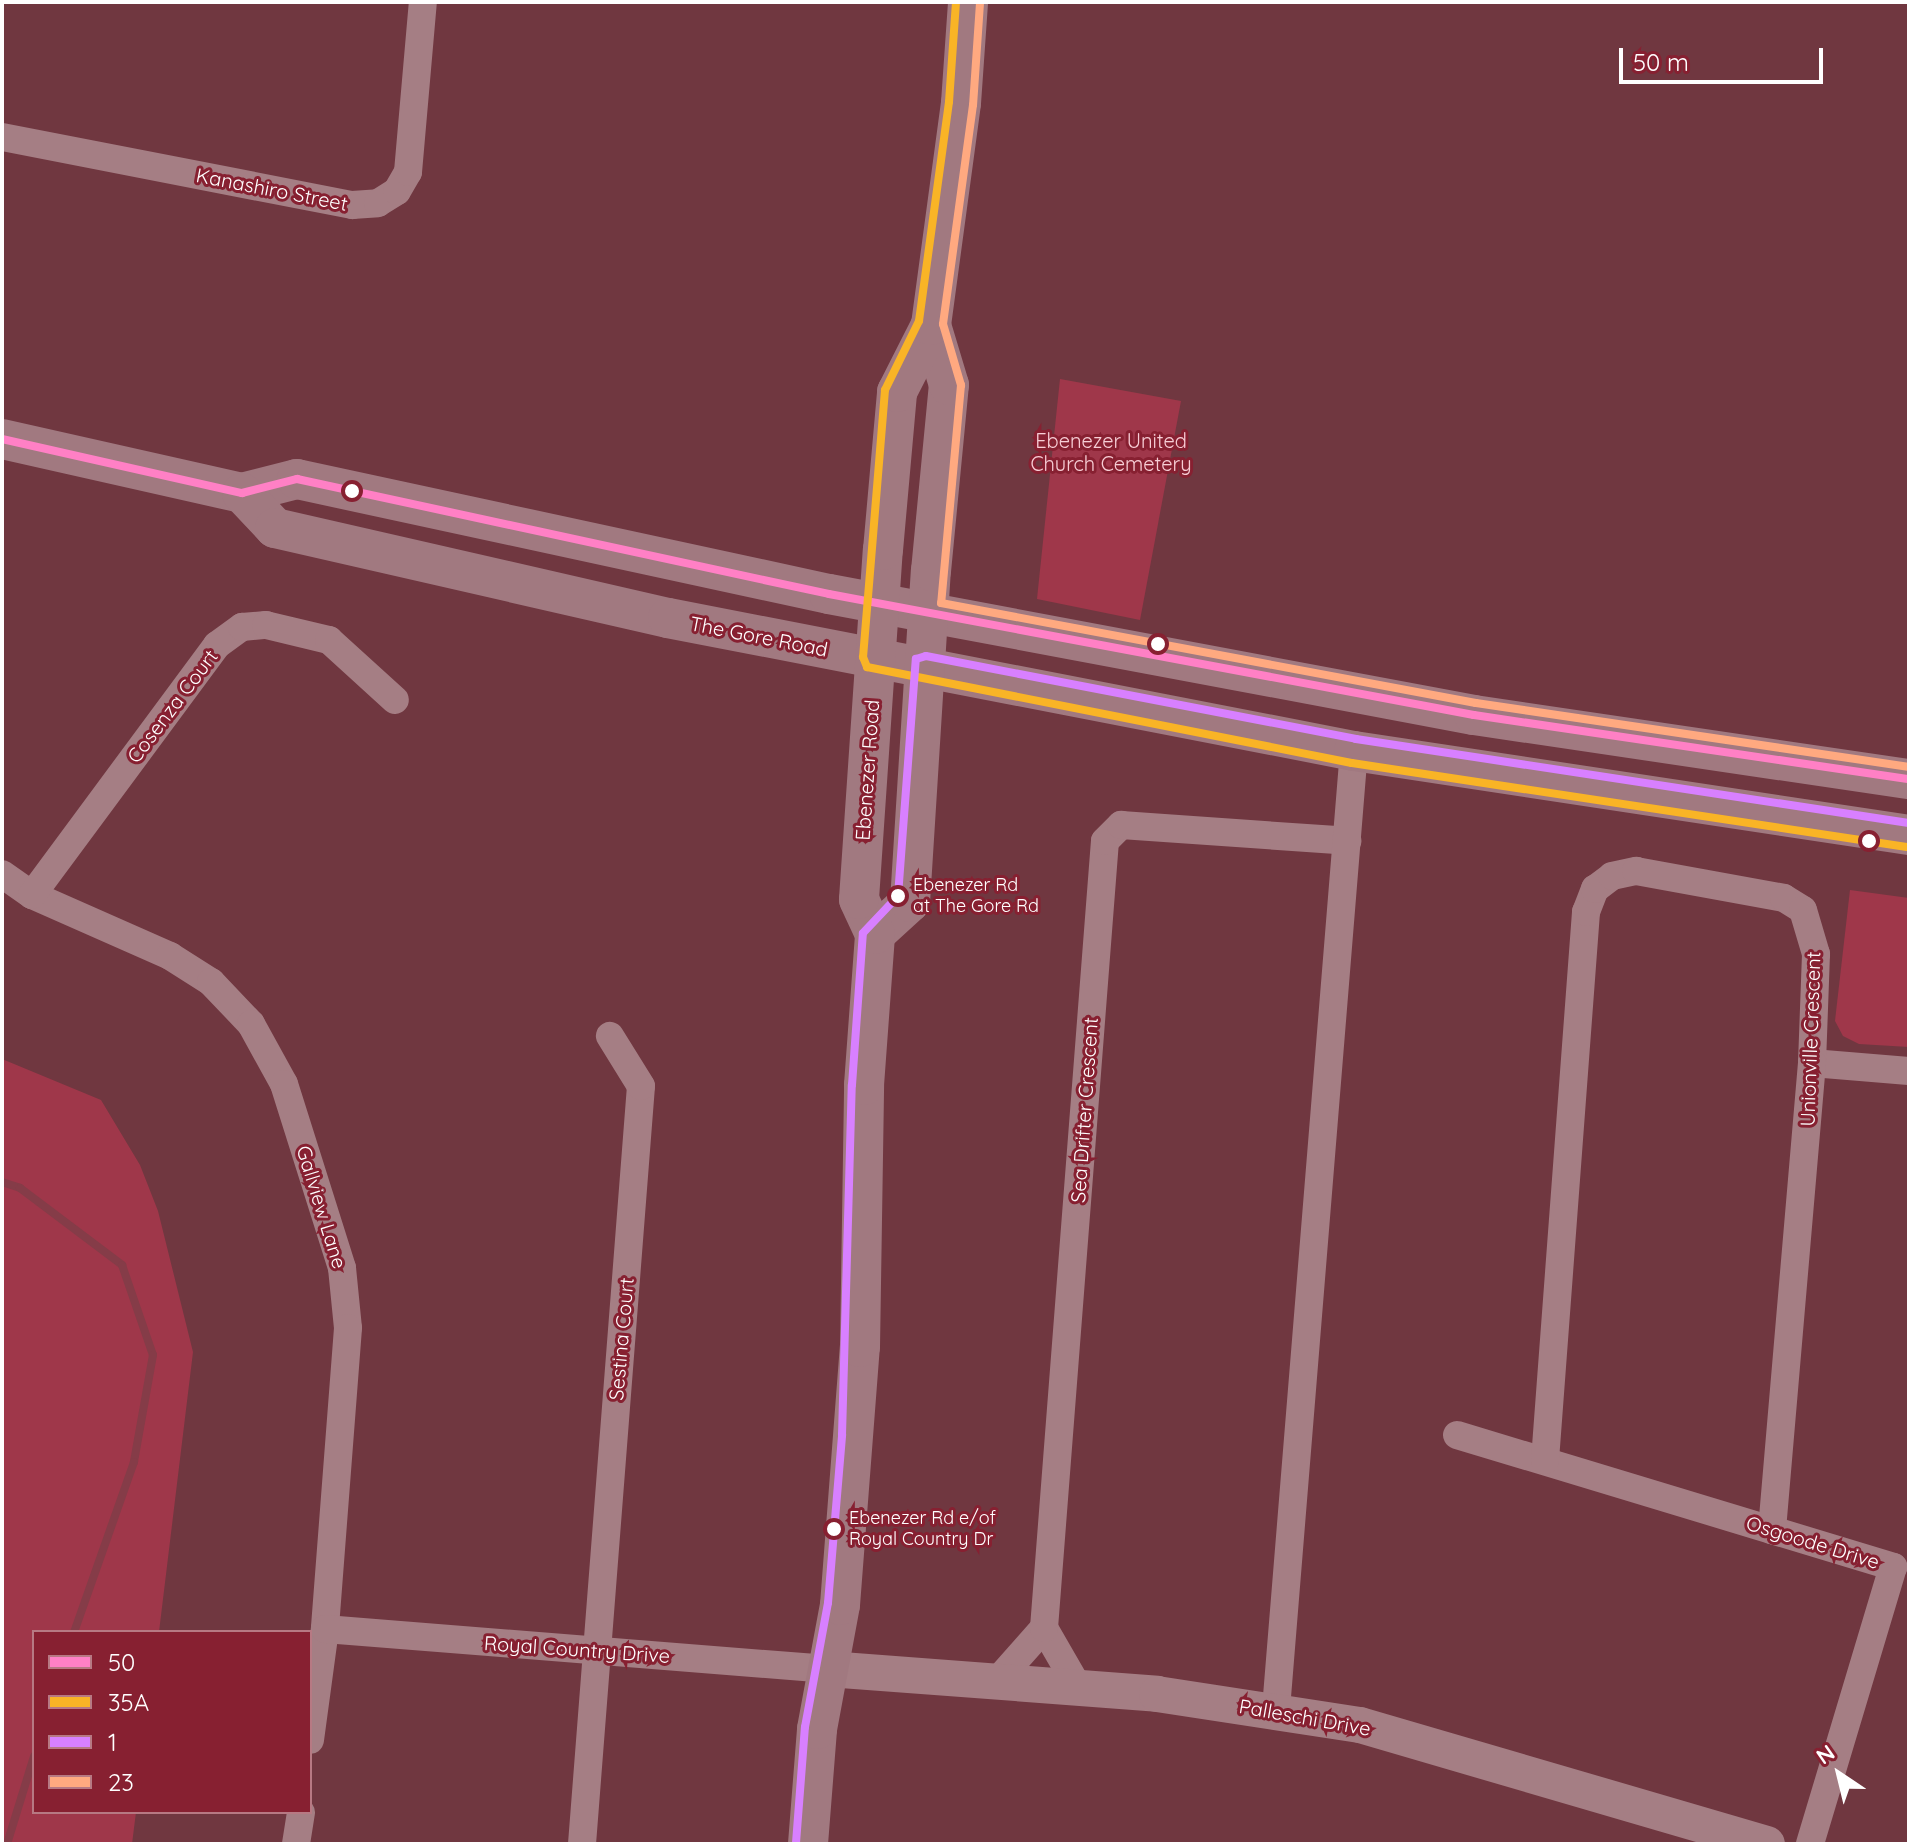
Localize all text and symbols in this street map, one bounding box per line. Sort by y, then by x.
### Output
scale bar [1623,32,1827,82]
text: 50 m [1633,47,1689,77]
street label: Kanashiro Street [194,163,350,215]
park label: Ebenezer United Church Cemetery [1030,429,1192,476]
unlabelled marker [344,483,360,499]
street label: The Gore Road [688,611,830,661]
unlabelled marker [1150,636,1166,652]
street label: Cosenza Court [122,645,222,767]
street label: Ebenezer Road [850,699,884,841]
unlabelled marker [1861,833,1877,849]
place label: Ebenezer Rd at The Gore Rd [913,875,1039,918]
marker: Ebenezer Rd at The Gore Rd [890,888,906,904]
street label: Unionville Crescent [1795,951,1825,1127]
street label: Sea Drifter Crescent [1066,1016,1102,1204]
street label: Gallview Lane [292,1143,352,1271]
street label: Sestina Court [604,1277,638,1401]
place label: Ebenezer Rd e/of Royal Country Dr [849,1508,996,1550]
street label: Osgoode Drive [1744,1510,1882,1574]
marker: Ebenezer Rd e/of Royal Country Dr [826,1521,842,1537]
legend [32,1630,312,1814]
street label: Royal Country Drive [483,1631,671,1667]
text: 50 [108,1647,135,1677]
text: 35A [108,1687,149,1717]
street label: Palleschi Drive [1237,1694,1373,1740]
text: 1 [108,1727,117,1757]
north arrow [1799,1734,1879,1814]
text: N [1811,1738,1840,1770]
text: 23 [108,1767,134,1797]

